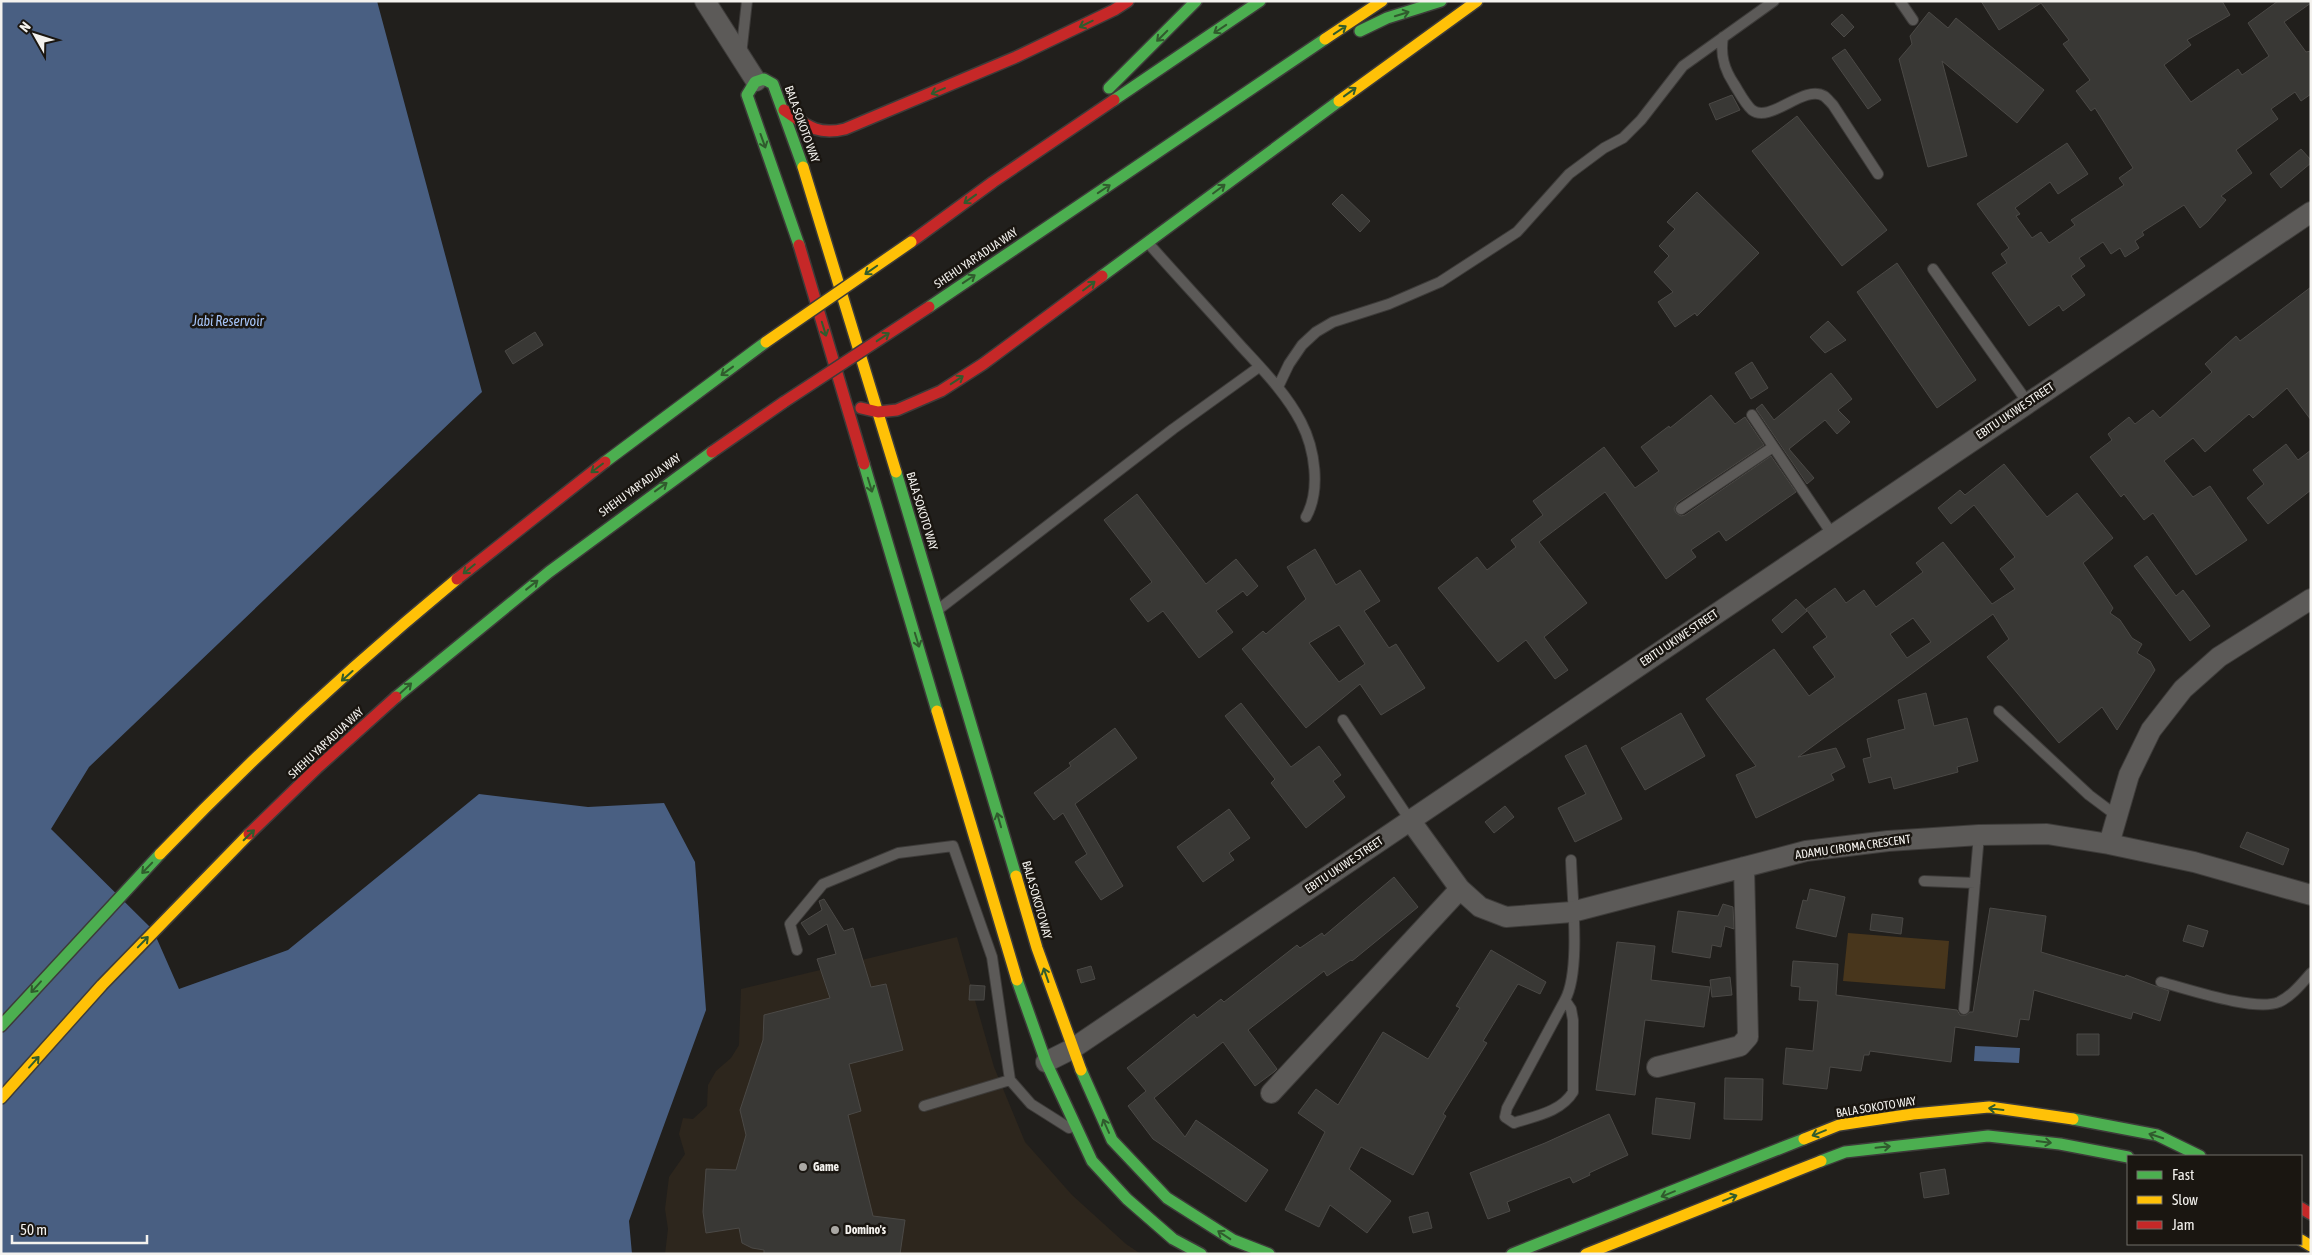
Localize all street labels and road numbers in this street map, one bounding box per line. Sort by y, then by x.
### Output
street label: BALA SOKOTO WAY [782,84,823,165]
street label: SHEHU YAR'ADUA WAY [932,225,1021,291]
street label: EBITU UKIWE STREET [1973,379,2057,442]
street label: SHEHU YAR'ADUA WAY [596,450,684,519]
street label: BALA SOKOTO WAY [903,470,941,552]
street label: EBITU UKIWE STREET [1637,606,1721,669]
street label: SHEHU YAR'ADUA WAY [285,704,367,781]
street label: ADAMU CIROMA CRESCENT [1794,832,1912,862]
street label: EBITU UKIWE STREET [1302,833,1386,896]
street label: BALA SOKOTO WAY [1019,859,1055,941]
street label: BALA SOKOTO WAY [1835,1094,1918,1120]

